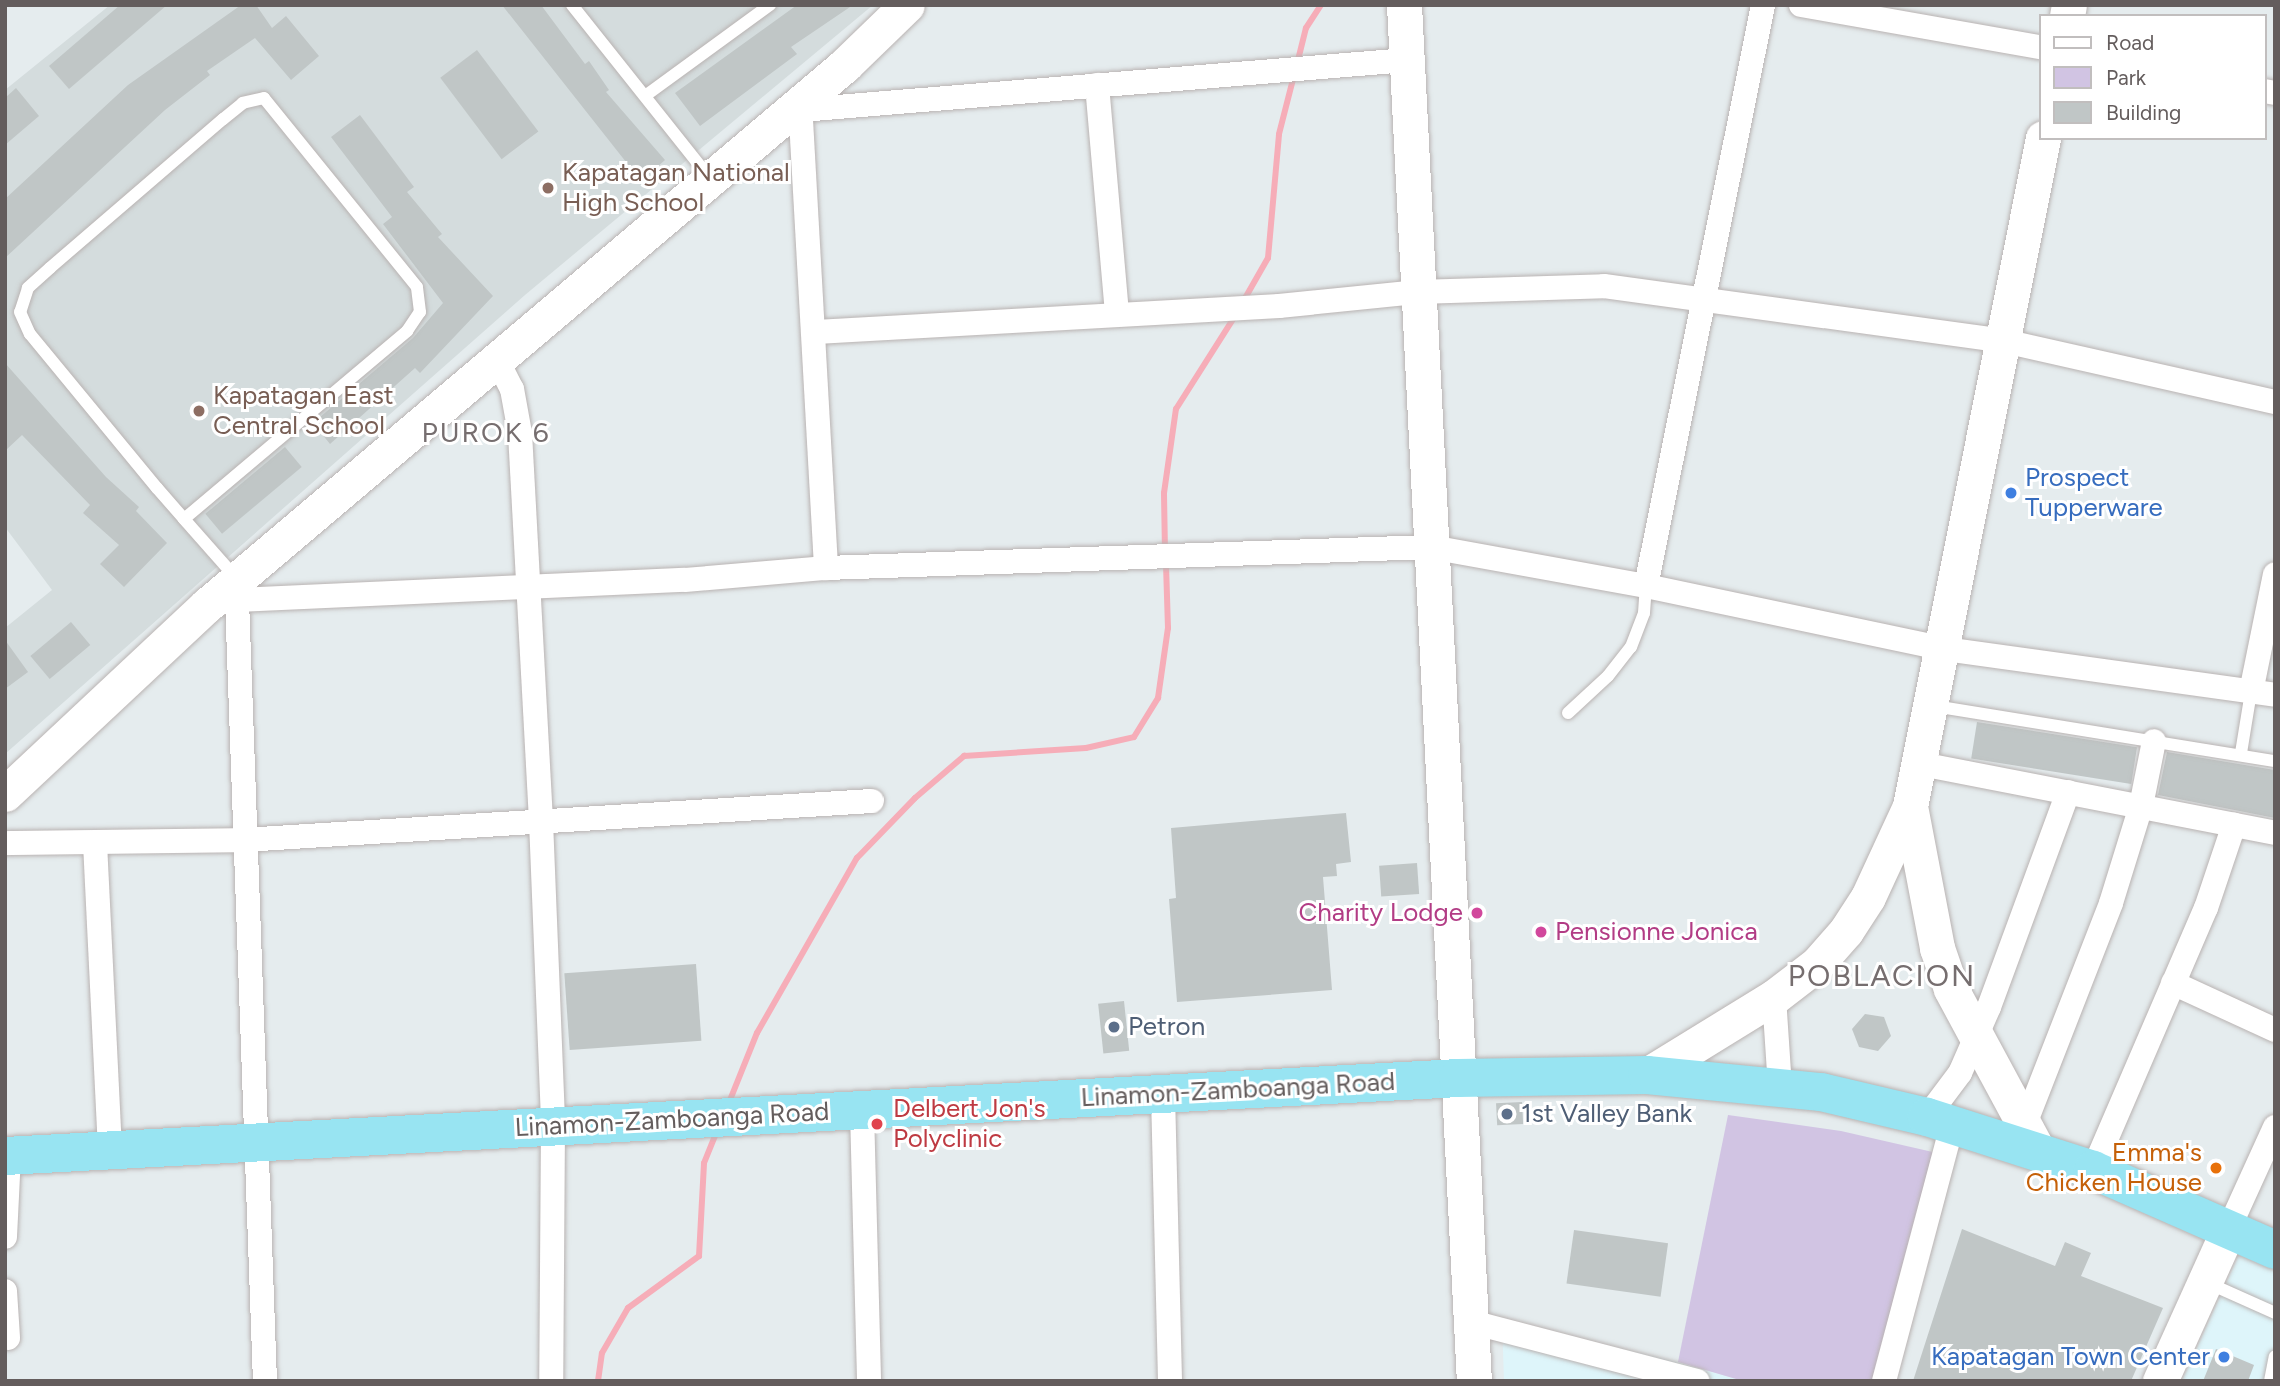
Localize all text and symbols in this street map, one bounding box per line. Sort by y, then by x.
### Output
legend [2038,14,2266,140]
text: Road [2106,30,2154,55]
text: Park [2106,65,2146,90]
text: Building [2106,100,2181,125]
place label: Kapatagan National High School [562,157,790,218]
marker: Kapatagan National High School [540,180,556,196]
place label: Kapatagan East Central School [213,380,394,442]
marker: Kapatagan East Central School [191,403,207,419]
district label: PUROK 6 [422,415,550,449]
place label: Prospect Tupperware [2025,462,2163,524]
marker: Prospect Tupperware [2003,485,2019,501]
place label: Charity Lodge [1298,897,1463,929]
marker: Charity Lodge [1469,905,1485,921]
place label: Pensionne Jonica [1555,916,1758,948]
marker: Pensionne Jonica [1533,924,1549,940]
district label: POBLACION [1789,958,1975,994]
place label: Petron [1128,1011,1205,1043]
marker: Petron [1106,1019,1122,1035]
street label: Linamon-Zamboanga Road [1080,1066,1396,1114]
place label: Delbert Jon's Polyclinic [893,1093,1046,1154]
street label: Linamon-Zamboanga Road [514,1096,830,1144]
place label: 1st Valley Bank [1521,1098,1692,1130]
marker: 1st Valley Bank [1499,1106,1515,1122]
marker: Delbert Jon's Polyclinic [867,1114,887,1134]
place label: Emma's Chicken House [2026,1137,2202,1198]
marker: Emma's Chicken House [2208,1160,2224,1176]
place label: Kapatagan Town Center [1931,1341,2210,1373]
marker: Kapatagan Town Center [2216,1349,2232,1365]

